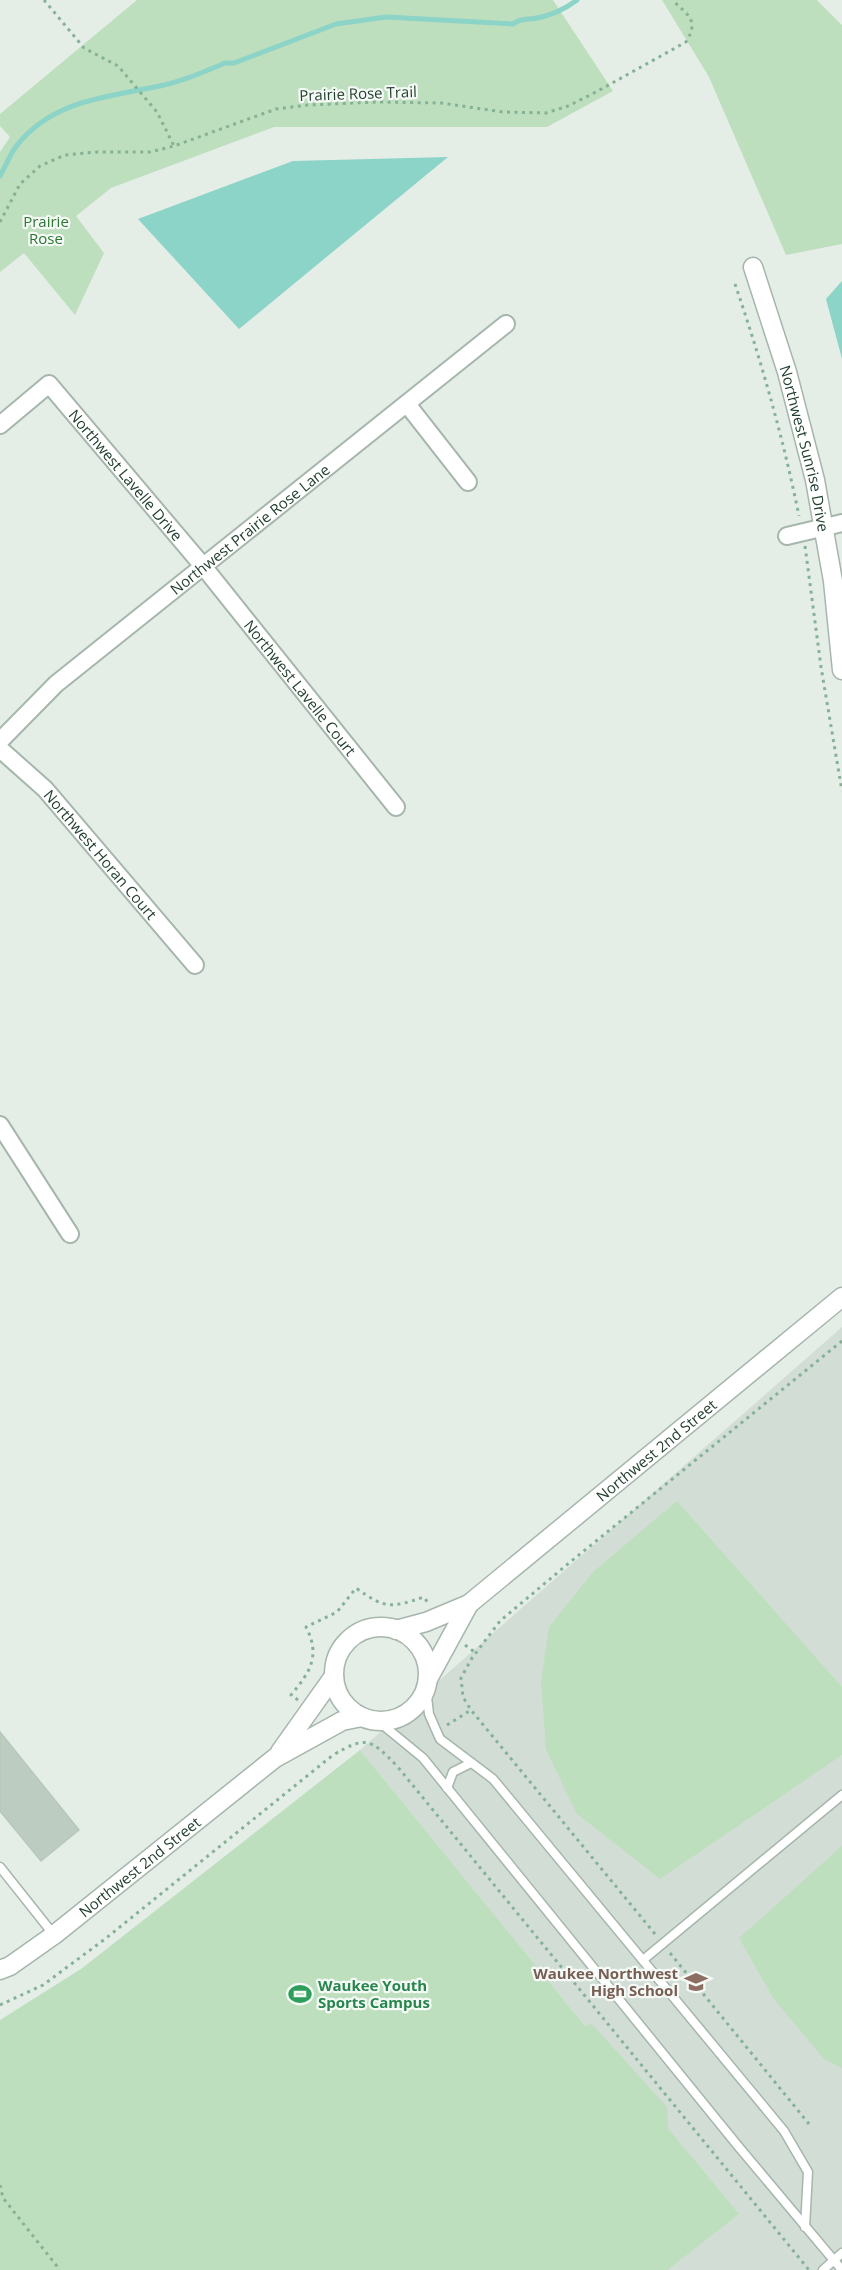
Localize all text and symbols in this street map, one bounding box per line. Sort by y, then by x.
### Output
street label: Prairie Rose Trail [299,81,417,105]
park label: Prairie Rose [23,211,69,248]
street label: Northwest Sunrise Drive [775,363,834,533]
street label: Northwest Lavelle Drive [65,405,187,545]
street label: Northwest Prairie Rose Lane [166,459,334,599]
street label: Northwest Lavelle Court [240,615,361,760]
street label: Northwest Horan Court [40,785,162,923]
street label: Northwest 2nd Street [592,1395,721,1505]
street label: Northwest 2nd Street [74,1812,204,1921]
place label: Waukee Northwest High School [533,1963,678,2000]
school or university icon: Waukee Northwest High School [683,1969,709,1995]
place label: Waukee Youth Sports Campus [318,1975,430,2012]
sports icon: Waukee Youth Sports Campus [287,1981,313,2007]

